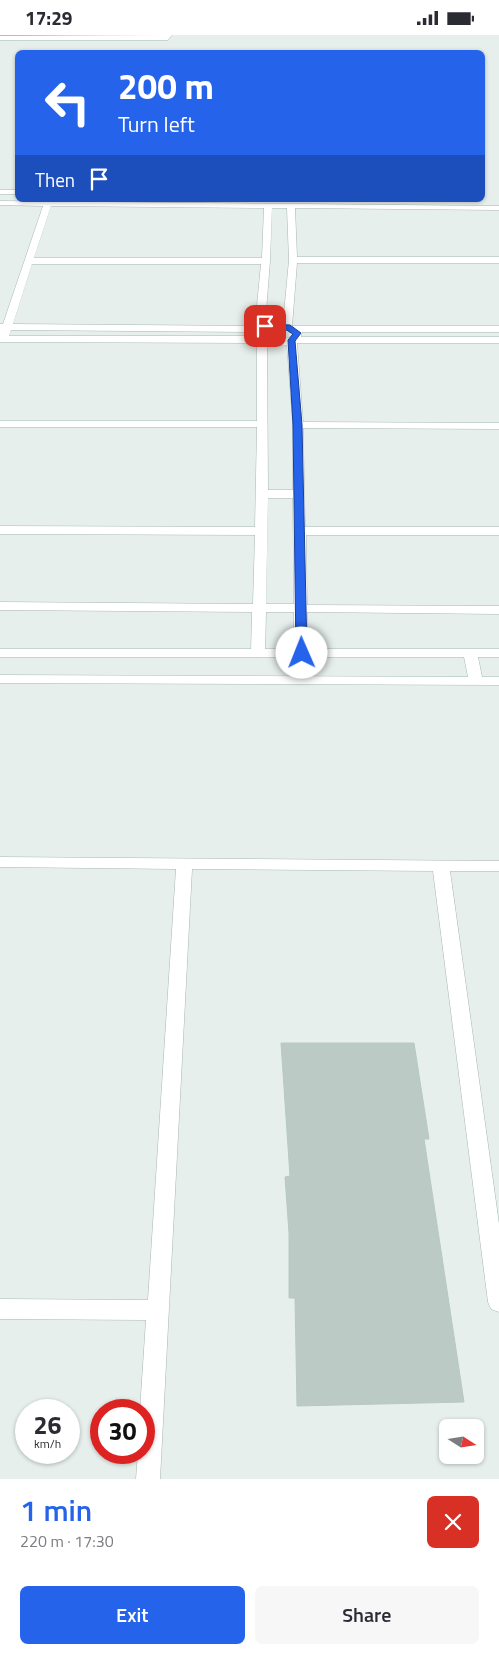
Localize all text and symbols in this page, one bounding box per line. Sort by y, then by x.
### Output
text: 17:29 [25,3,72,32]
text: 200 m [118,59,214,113]
icon: left [35,70,100,135]
text: Turn left [118,107,195,141]
text: Then [35,165,75,194]
icon: arrive [85,165,113,193]
pin [244,305,286,347]
icon: arrive [251,312,279,340]
position arrow [275,626,327,678]
speed limit sign: 30 [90,1399,155,1464]
text: 26 [33,1406,62,1444]
north arrow [439,1419,484,1464]
map controls [439,1419,484,1464]
text: km/h [34,1434,61,1453]
text: 1 min [20,1487,92,1533]
button: close [427,1496,479,1548]
text: 220 m · 17:30 [20,1529,114,1553]
button: Exit [20,1586,245,1644]
button: Share [255,1586,479,1644]

